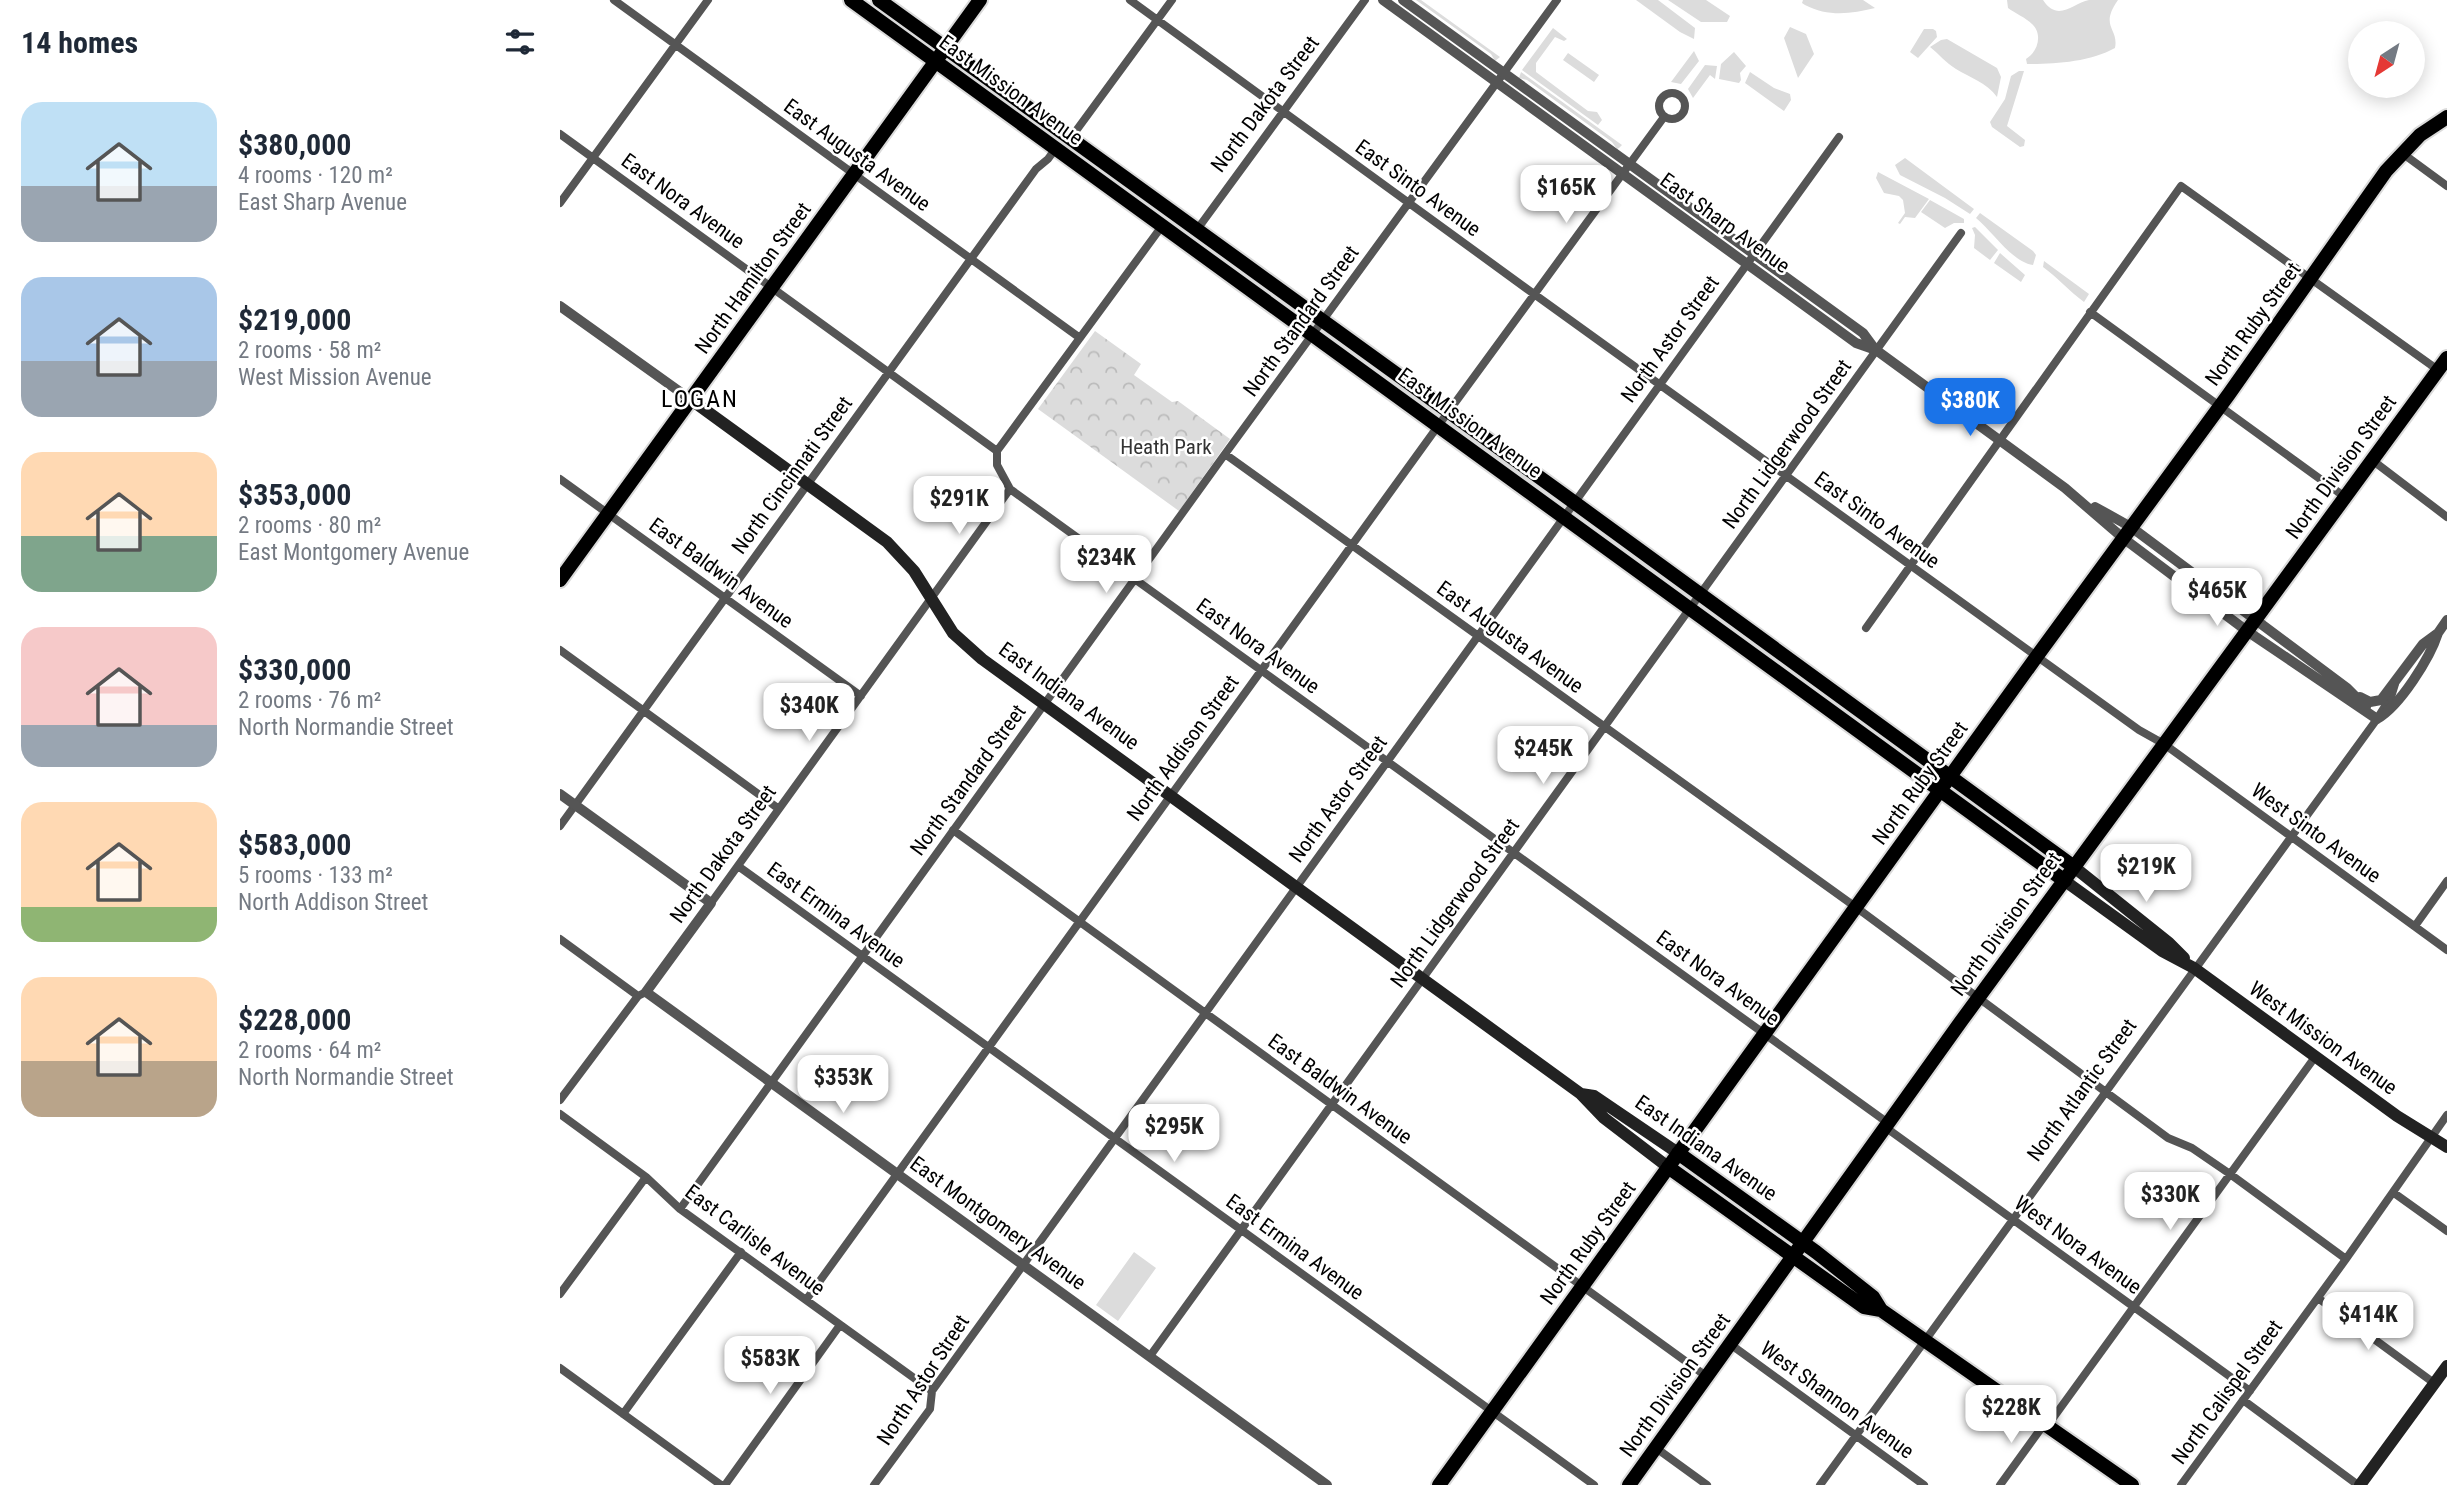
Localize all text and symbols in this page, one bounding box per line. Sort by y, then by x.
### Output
north arrow [2348,21,2426,98]
map controls [2348,21,2425,98]
icon: filters [501,23,539,61]
text: 14 homes [21,25,138,60]
street label: East Mission Avenue [934,30,1088,150]
street label: North Dakota Street [1206,31,1324,177]
street label: East Augusta Avenue [779,94,935,216]
text: $380,000 [238,127,351,162]
icon: home [77,130,161,214]
street label: East Sinto Avenue [1351,135,1485,242]
street label: East Nora Avenue [617,148,749,254]
text: 4 rooms · 120 m² [238,162,393,189]
pin: $165K [1517,166,1615,225]
street label: East Sharp Avenue [1656,168,1795,278]
text: $165K [1536,174,1596,201]
text: East Sharp Avenue [238,189,407,216]
street label: North Hamilton Street [690,198,816,358]
street label: North Standard Street [1238,241,1364,401]
street label: North Ruby Street [2200,258,2306,390]
street label: North Astor Street [1616,271,1724,407]
text: $219,000 [238,302,351,337]
icon: home [77,305,161,389]
text: 2 rooms · 58 m² [238,337,381,364]
street label: North Lidgerwood Street [1718,355,1856,533]
street label: East Mission Avenue [1393,363,1547,483]
text: West Mission Avenue [238,364,432,391]
pin: $380K [1921,378,2019,438]
district label: LOGAN [661,385,739,413]
text: $380K [1940,387,2000,414]
street label: North Division Street [2281,391,2401,543]
street label: North Cincinnati Street [727,392,857,558]
park label: Heath Park [1120,435,1212,459]
street label: East Sinto Avenue [1810,467,1944,574]
pin: $291K [910,476,1008,536]
text: $353,000 [238,477,351,512]
icon: home [77,480,161,564]
text: $291K [929,485,989,512]
text: 2 rooms · 80 m² [238,512,381,539]
street label: East Baldwin Avenue [644,513,798,633]
pin: $234K [1057,536,1155,595]
text: East Montgomery Avenue [238,539,469,566]
text: $234K [1076,544,1136,571]
pin: $465K [2168,568,2266,628]
street label: East Augusta Avenue [1432,576,1588,698]
text: $465K [2187,577,2247,604]
street label: East Nora Avenue [1192,593,1324,699]
street label: East Indiana Avenue [994,637,1144,755]
text: $330,000 [238,652,351,687]
icon: home [77,655,161,739]
street label: North Addison Street [1122,671,1244,825]
pin: $340K [760,684,858,743]
text: 2 rooms · 76 m² [238,687,381,714]
text: $340K [779,692,839,719]
street label: North Standard Street [905,700,1031,860]
text: North Normandie Street [238,714,453,741]
street label: North Ruby Street [1867,717,1973,849]
pin: $245K [1494,726,1592,786]
street label: North Astor Street [1284,731,1392,867]
text: $245K [1513,735,1573,762]
street label: West Sinto Avenue [2247,778,2385,888]
street label: North Dakota Street [665,781,781,927]
street label: North Lidgerwood Street [1386,814,1524,992]
text: $583,000 [238,827,351,862]
icon: home [77,830,161,914]
pin: $219K [2097,844,2195,904]
street label: North Division Street [1946,848,2066,1000]
text: $219K [2116,853,2176,880]
street label: East Ermina Avenue [763,857,910,973]
text: 5 rooms · 133 m² [238,862,393,889]
text: North Addison Street [238,889,428,916]
street label: East Nora Avenue [1652,925,1784,1031]
street label: West Mission Avenue [2244,976,2402,1100]
text: $228,000 [238,1002,351,1037]
icon: home [77,1005,161,1089]
street label: North Atlantic Street [2022,1014,2142,1166]
street label: East Baldwin Avenue [1263,1029,1417,1149]
text: 2 rooms · 64 m² [238,1037,381,1064]
pin: $353K [794,1056,892,1115]
text: North Normandie Street [238,1064,453,1091]
text: $353K [813,1064,873,1091]
street label: East Indiana Avenue [1631,1090,1782,1206]
pin: $295K [1125,1104,1223,1164]
text: $295K [1144,1113,1204,1140]
street label: East Montgomery Avenue [906,1151,1091,1295]
pin: $330K [2121,1172,2219,1232]
street label: North Ruby Street [1535,1177,1641,1309]
street label: East Carlisle Avenue [680,1180,830,1300]
text: $330K [2140,1181,2200,1208]
street label: East Ermina Avenue [1222,1189,1369,1305]
street label: West Nora Avenue [2010,1191,2146,1299]
pin: $414K [2319,1292,2417,1352]
text: $414K [2338,1301,2398,1328]
street label: North Division Street [1615,1309,1735,1461]
street label: North Astor Street [872,1310,974,1450]
street label: North Calispel Street [2167,1315,2287,1469]
pin: $583K [721,1336,819,1396]
street label: West Shannon Avenue [1756,1336,1918,1464]
text: $583K [740,1345,800,1372]
pin: $228K [1962,1386,2060,1445]
text: $228K [1981,1394,2041,1421]

